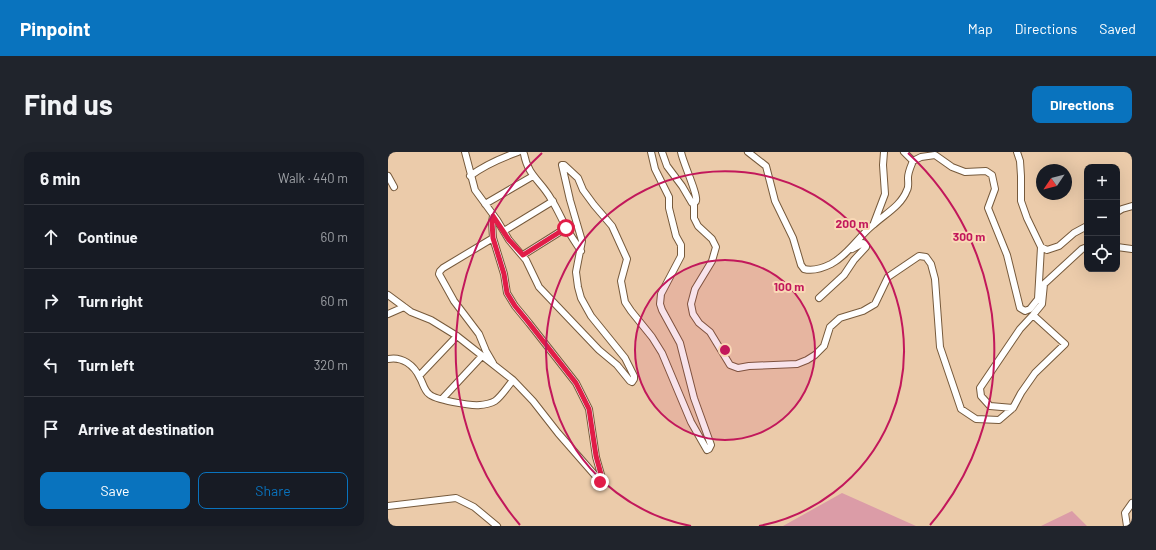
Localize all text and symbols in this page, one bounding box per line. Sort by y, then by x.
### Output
text: Pinpoint [20,17,90,40]
text: Map [968,20,993,37]
text: Directions [1015,20,1077,37]
text: Saved [1099,20,1136,37]
button: Directions [1032,86,1132,123]
text: Find us [24,87,113,121]
north arrow [1036,164,1072,200]
map controls [1084,164,1120,272]
button: + [1084,164,1120,200]
text: 6 min [40,168,80,188]
text: Walk · 440 m [278,170,348,186]
button: − [1084,200,1120,236]
text: 200 m [836,216,868,230]
route start [557,219,575,237]
icon: ahead [40,226,62,248]
text: Continue [78,228,138,246]
text: 60 m [321,229,348,245]
text: 300 m [953,229,985,243]
button: locate [1084,236,1120,272]
text: 100 m [774,279,804,293]
icon: right [40,290,62,312]
text: Turn right [78,292,143,310]
text: 60 m [321,293,348,309]
centre of rings [718,343,732,357]
icon: left [40,354,62,376]
text: Turn left [78,356,134,374]
text: 320 m [314,357,348,373]
icon: arrive [40,418,62,440]
text: Arrive at destination [78,420,214,438]
button: Save [40,472,190,509]
button: Share [198,472,348,509]
route end [591,473,609,491]

